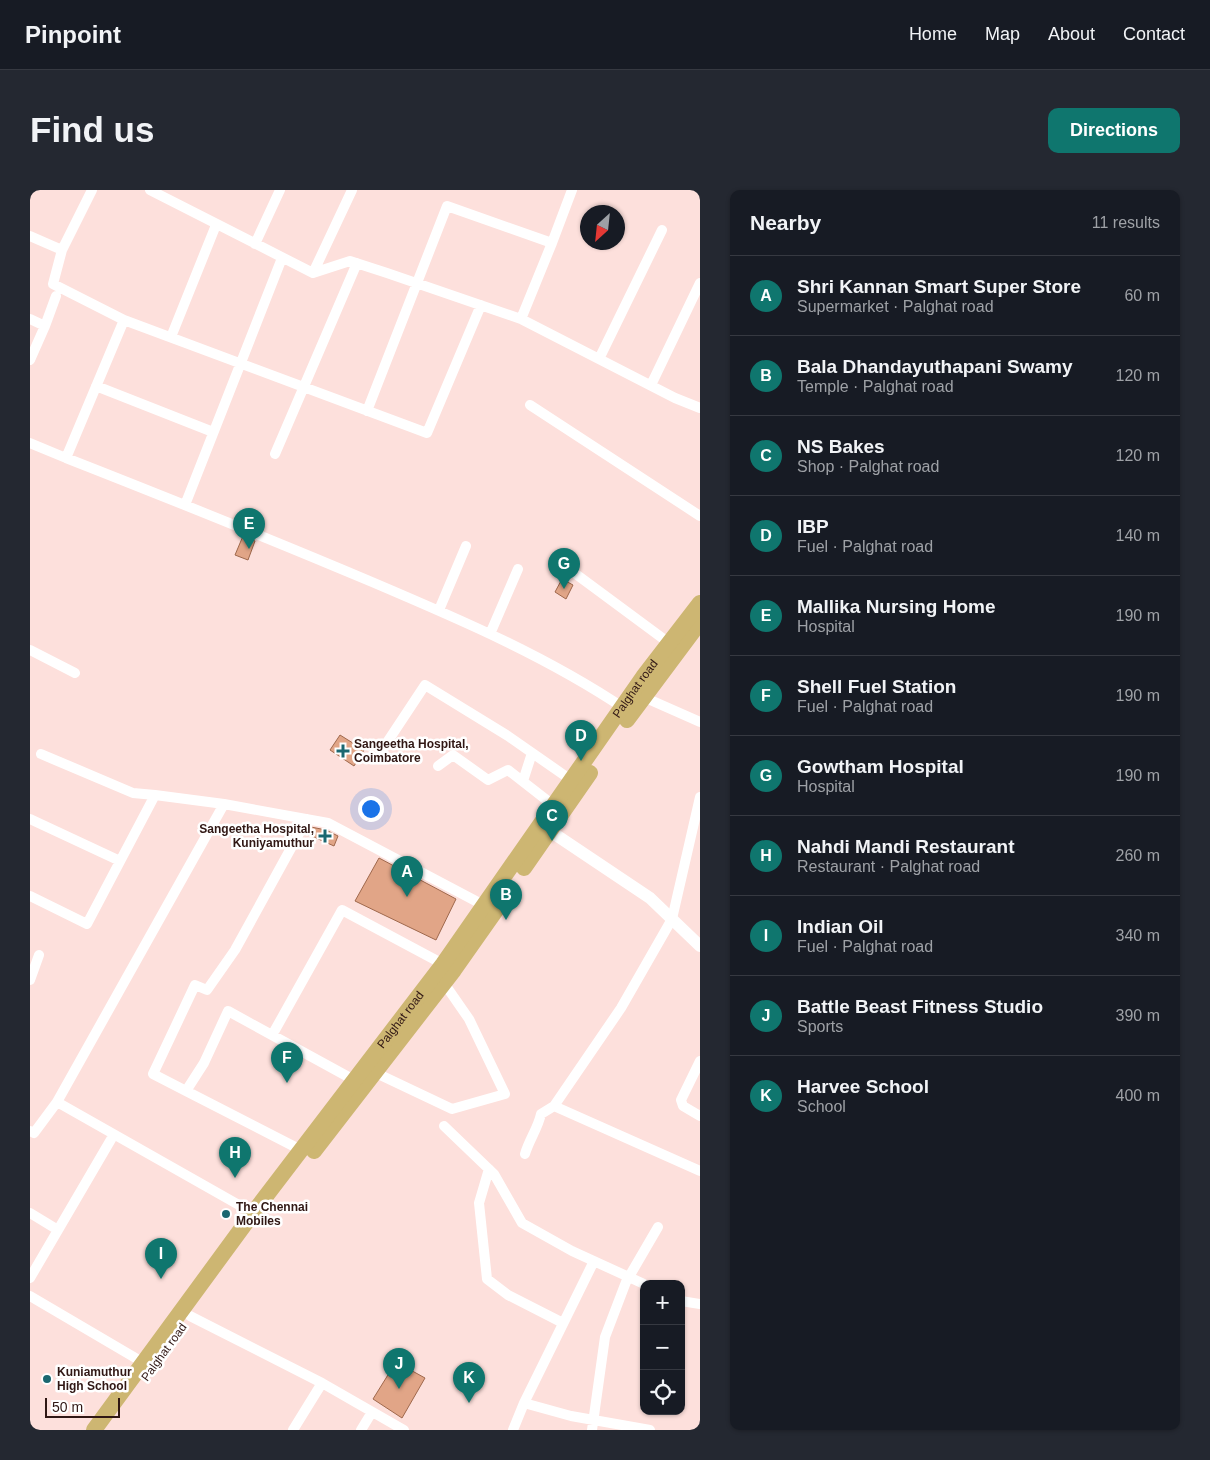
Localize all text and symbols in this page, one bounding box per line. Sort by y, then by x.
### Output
text: Pinpoint [25,21,121,48]
text: Home [909,24,957,44]
text: Map [985,24,1020,44]
text: About [1048,24,1095,44]
text: Contact [1123,24,1185,44]
button: Directions [1048,108,1180,153]
text: Find us [30,110,154,149]
north arrow [580,205,625,250]
text: Nearby [750,211,821,234]
text: 11 results [1092,214,1160,231]
text: Shri Kannan Smart Super Store [797,276,1081,297]
text: A [760,287,772,304]
text: 60 m [1124,287,1160,304]
text: Supermarket · Palghat road [797,298,994,315]
text: Bala Dhandayuthapani Swamy [797,356,1073,377]
text: B [760,367,772,384]
text: 120 m [1116,367,1160,384]
text: Temple · Palghat road [797,378,954,395]
text: NS Bakes [797,436,885,457]
text: C [760,447,772,464]
text: 120 m [1116,447,1160,464]
text: Shop · Palghat road [797,458,939,475]
pin: E [233,508,265,549]
text: IBP [797,516,829,537]
text: D [760,527,772,544]
text: 140 m [1116,527,1160,544]
text: Fuel · Palghat road [797,538,933,555]
pin: G [548,548,580,589]
text: Mallika Nursing Home [797,596,996,617]
text: E [761,607,771,624]
text: 190 m [1116,607,1160,624]
text: Hospital [797,618,855,635]
street label: Palghat road [610,657,661,720]
text: Shell Fuel Station [797,676,956,697]
text: F [761,687,771,704]
text: 190 m [1116,687,1160,704]
text: Fuel · Palghat road [797,698,933,715]
pin: D [565,720,597,761]
place label: Sangeetha Hospital, Coimbatore [354,737,469,765]
marker: Sangeetha Hospital, Coimbatore [336,744,350,758]
text: Gowtham Hospital [797,756,964,777]
text: G [760,767,772,784]
text: 190 m [1116,767,1160,784]
text: Hospital [797,778,855,795]
your location [358,796,384,822]
pin: C [536,800,568,841]
place label: Sangeetha Hospital, Kuniyamuthur [199,822,314,850]
marker: Sangeetha Hospital, Kuniyamuthur [318,829,332,843]
text: Nahdi Mandi Restaurant [797,836,1014,857]
text: H [760,847,772,864]
text: 260 m [1116,847,1160,864]
pin: A [391,856,423,897]
text: Restaurant · Palghat road [797,858,980,875]
pin: B [490,879,522,920]
text: Indian Oil [797,916,884,937]
text: I [764,927,768,944]
text: 340 m [1116,927,1160,944]
text: Fuel · Palghat road [797,938,933,955]
street label: Palghat road [374,988,427,1051]
text: Battle Beast Fitness Studio [797,996,1043,1017]
text: J [762,1007,770,1024]
text: 390 m [1116,1007,1160,1024]
text: Sports [797,1018,843,1035]
pin: F [271,1042,303,1083]
text: Harvee School [797,1076,929,1097]
text: K [760,1087,772,1104]
text: 400 m [1116,1087,1160,1104]
text: School [797,1098,846,1115]
pin: H [219,1137,251,1178]
place label: The Chennai Mobiles [236,1200,308,1228]
marker: The Chennai Mobiles [220,1208,232,1220]
pin: I [145,1238,177,1279]
map controls [640,1280,685,1415]
button: + [640,1280,685,1325]
street label: Palghat road [138,1320,190,1384]
button: − [640,1325,685,1370]
pin: J [383,1348,415,1389]
pin: K [453,1362,485,1403]
place label: Kuniamuthur High School [57,1365,132,1393]
button: locate [640,1370,685,1415]
marker: Kuniamuthur High School [41,1373,53,1385]
scale bar [45,1395,120,1418]
text: 50 m [52,1399,83,1415]

